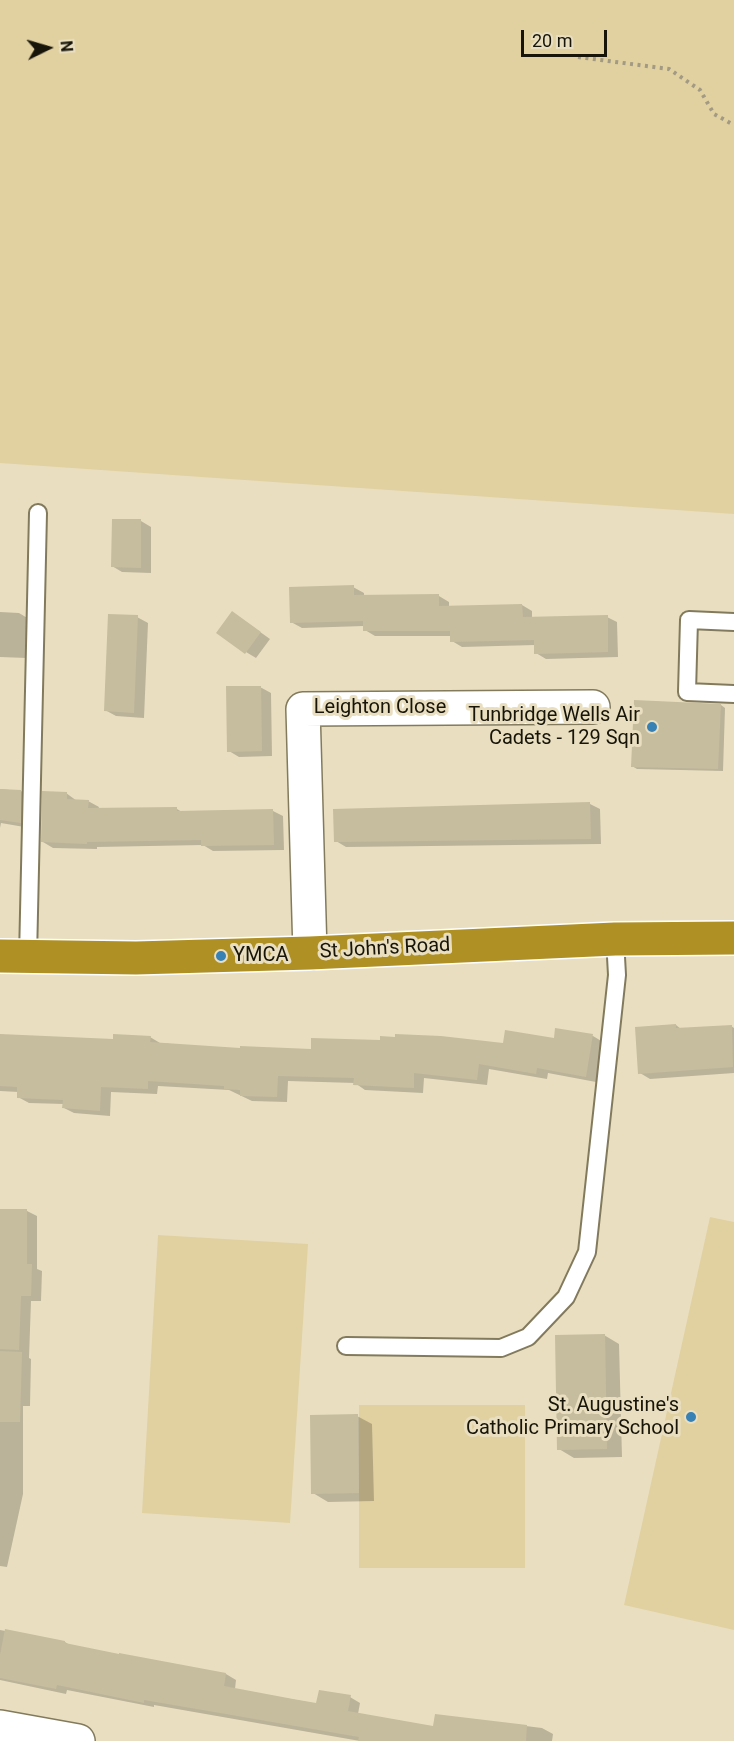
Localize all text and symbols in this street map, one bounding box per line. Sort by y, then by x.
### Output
north arrow [18,18,78,78]
scale bar [524,18,610,56]
text: 20 m [532,30,572,51]
text: N [56,40,76,53]
street label: Leighton Close [314,696,446,720]
place label: Tunbridge Wells Air Cadets - 129 Sqn [468,704,640,751]
marker: Tunbridge Wells Air Cadets - 129 Sqn [645,720,659,734]
street label: St John's Road [319,934,451,964]
place label: YMCA [233,944,289,968]
marker: YMCA [214,949,228,963]
place label: St. Augustine's Catholic Primary School [466,1394,679,1441]
marker: St. Augustine's Catholic Primary School [684,1410,698,1424]

